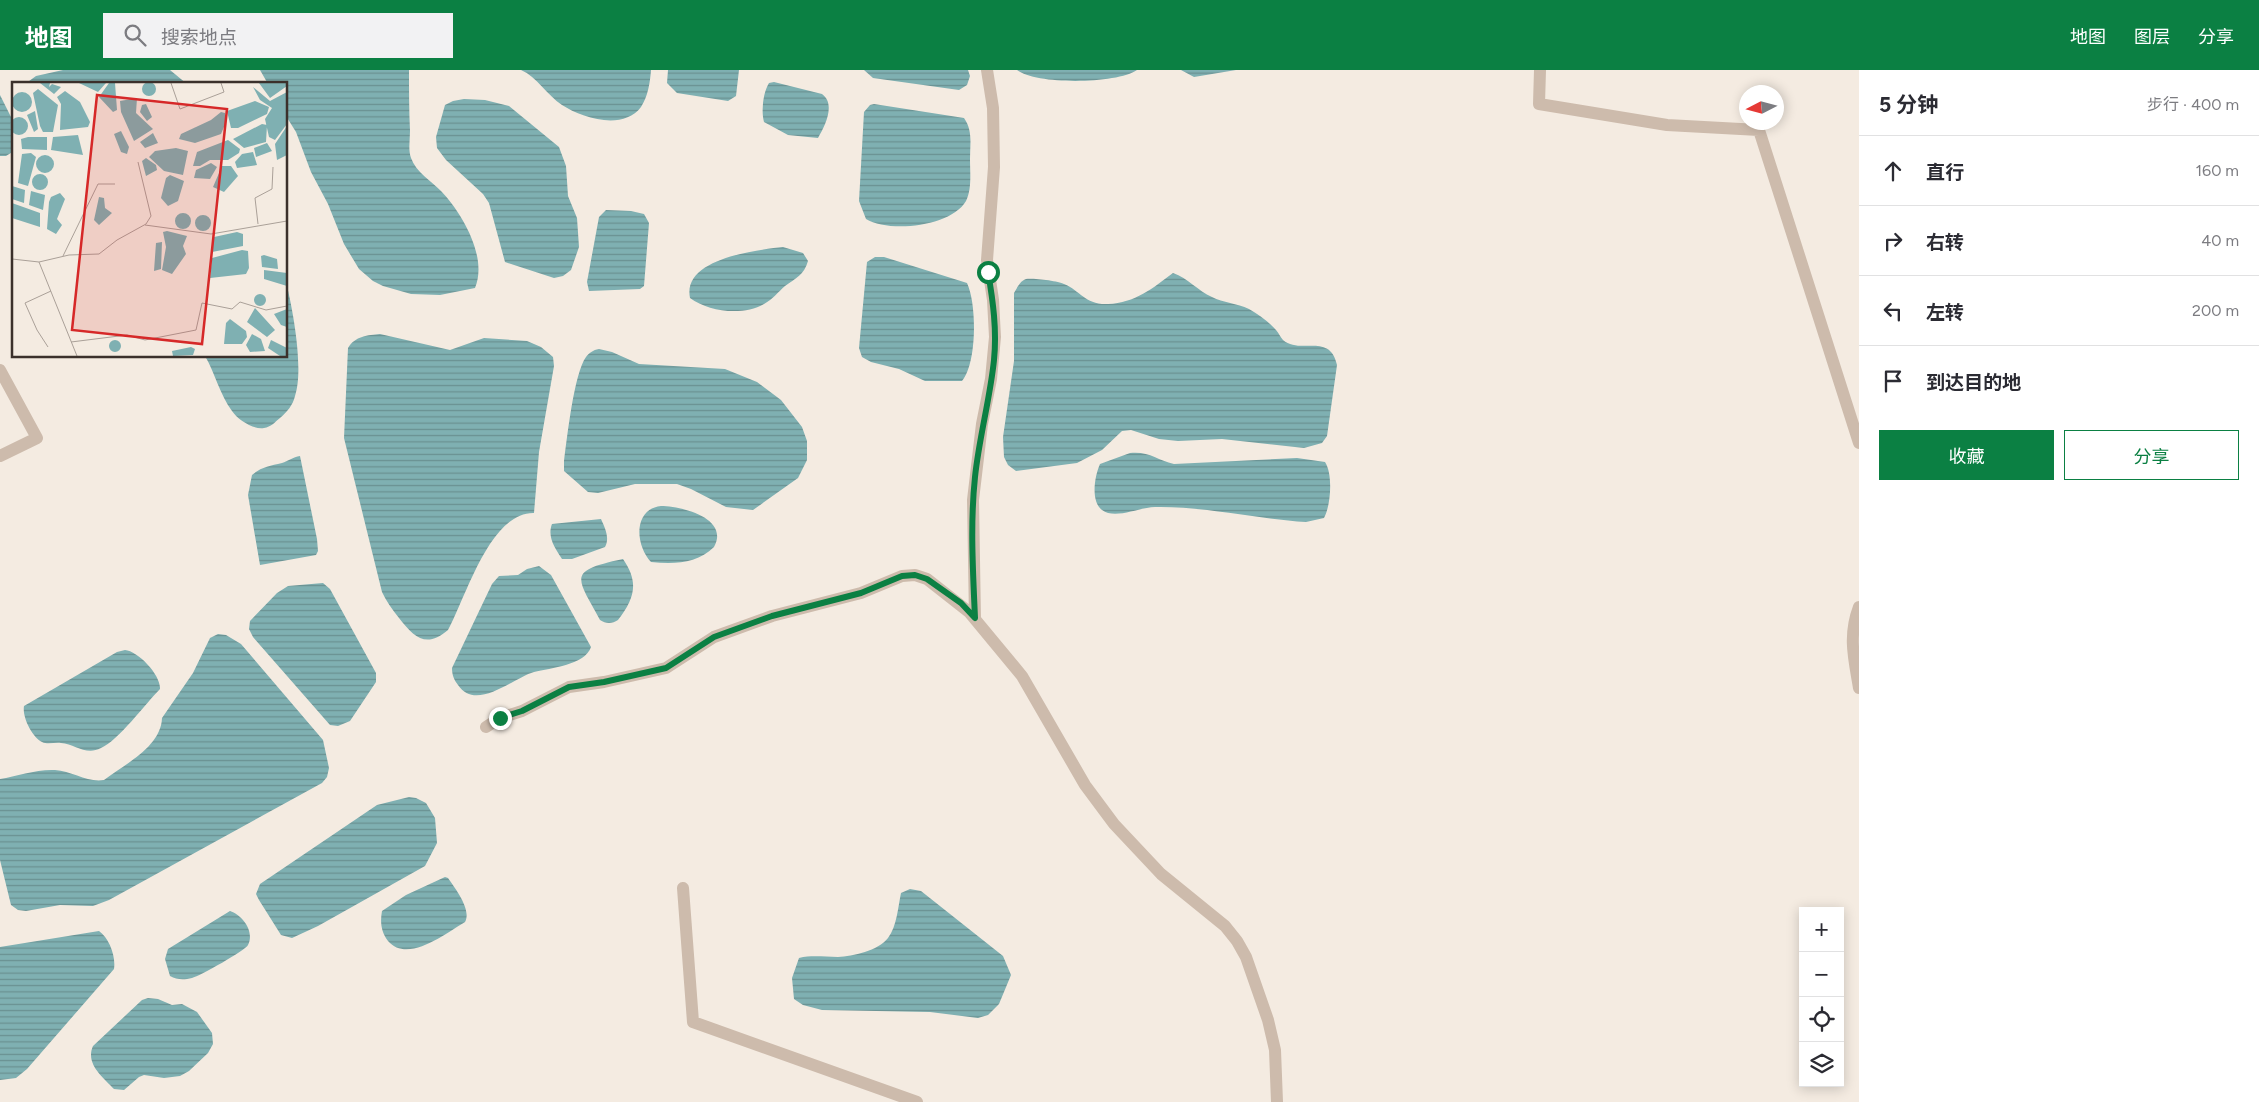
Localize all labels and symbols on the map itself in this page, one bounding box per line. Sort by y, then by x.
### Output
inset map [12,82,288,358]
north arrow [1739,85,1784,130]
route start [977,261,1000,284]
route end [489,707,512,730]

